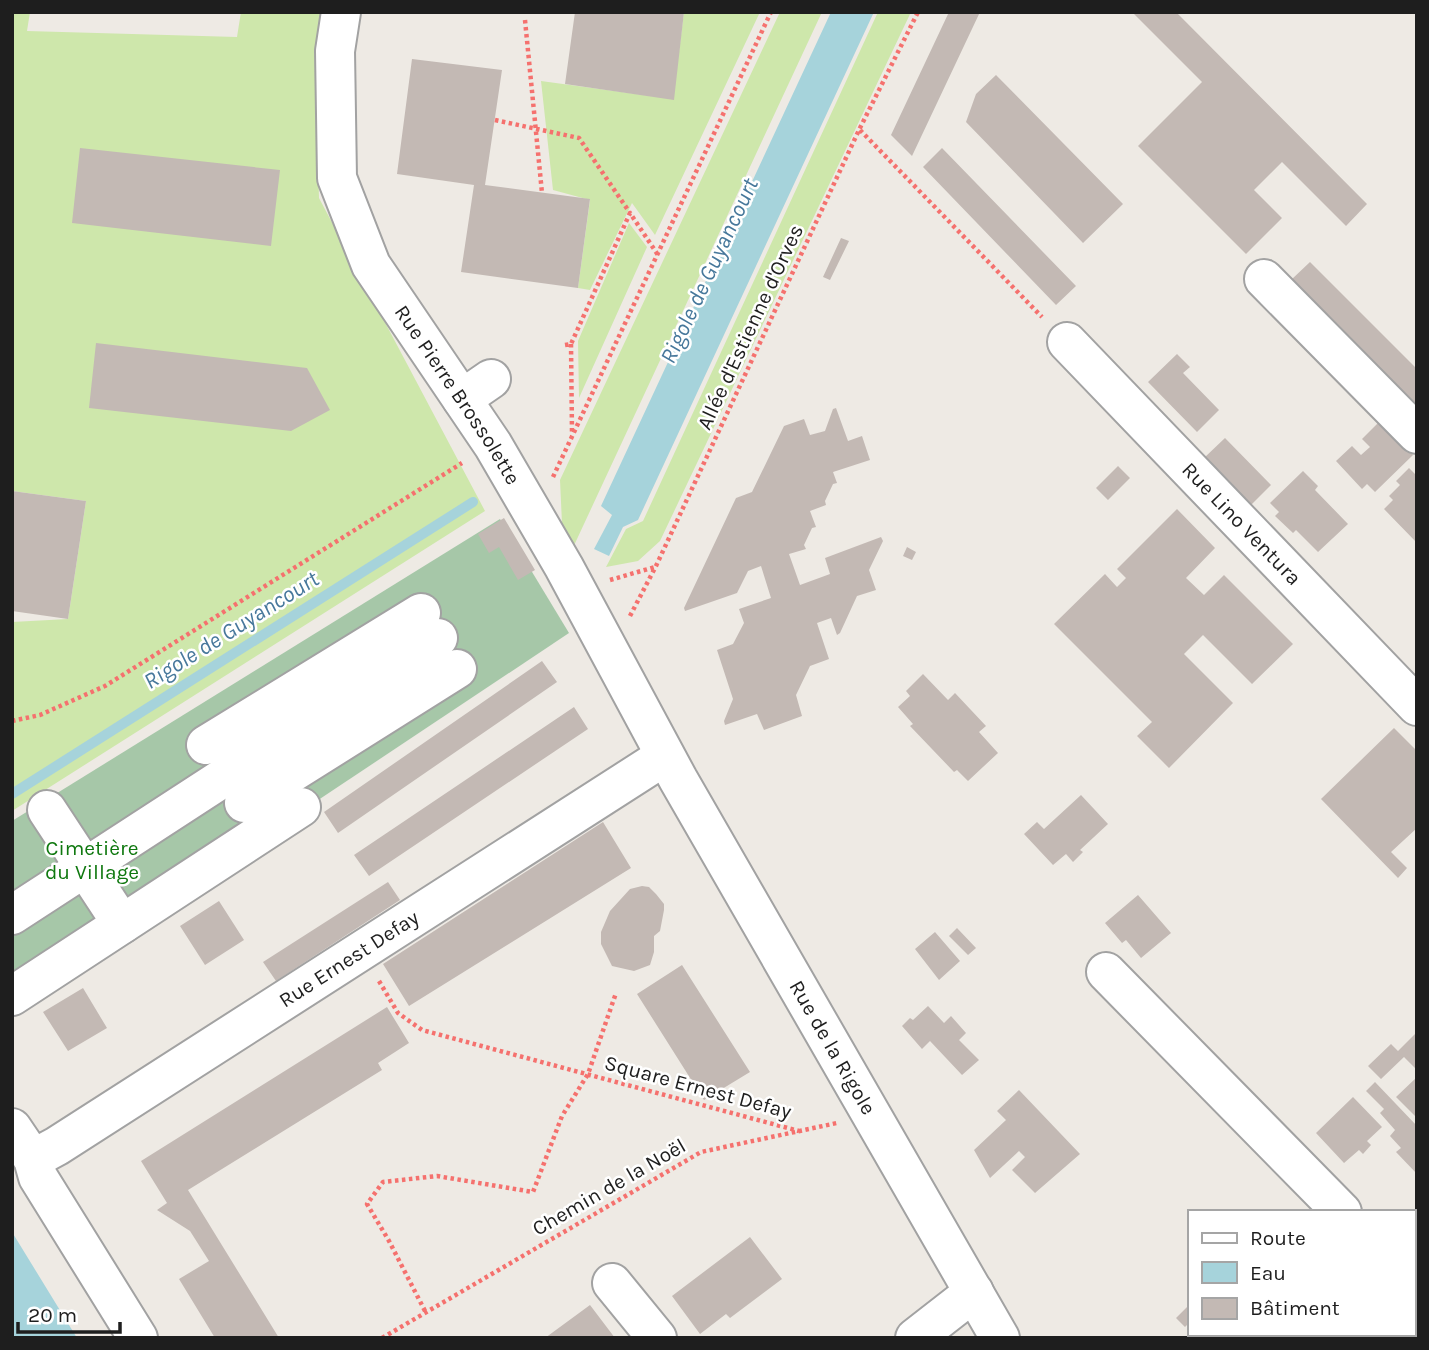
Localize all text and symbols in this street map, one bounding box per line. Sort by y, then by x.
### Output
water label: Rigole de Guyancourt [654,173,764,368]
street label: Allée d'Estienne d'Orves [692,221,808,433]
street label: Rue Pierre Brossolette [390,301,525,489]
street label: Rue Lino Ventura [1177,457,1306,590]
water label: Rigole de Guyancourt [139,565,325,695]
park label: Cimetière du Village [45,836,139,884]
street label: Rue Ernest Defay [274,905,423,1012]
street label: Rue de la Rigole [784,976,881,1119]
street label: Square Ernest Defay [602,1050,794,1124]
street label: Chemin de la Noël [528,1133,690,1241]
legend [1188,1210,1415,1336]
text: Route [1250,1226,1306,1250]
text: Eau [1250,1261,1286,1285]
scale bar [18,1290,119,1334]
text: Bâtiment [1250,1296,1340,1320]
text: 20 m [28,1303,77,1327]

